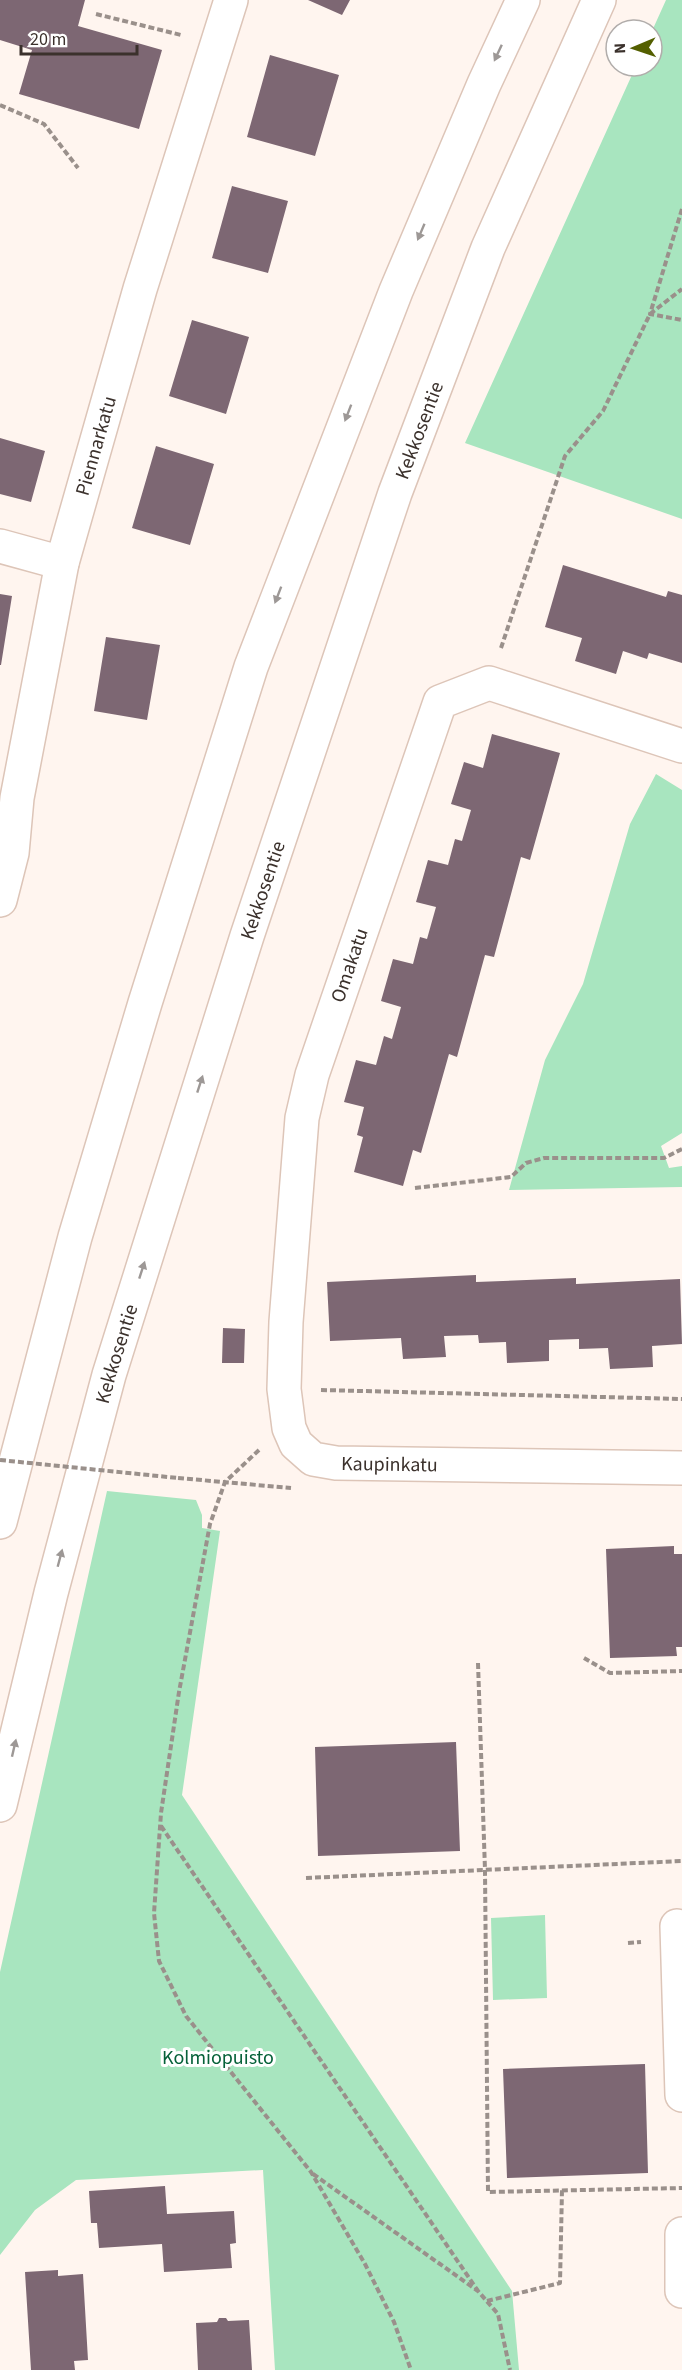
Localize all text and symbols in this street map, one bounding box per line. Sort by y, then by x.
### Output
scale bar [21,18,136,56]
north arrow [604,18,664,78]
text: 20 m [30,27,66,52]
text: N [609,43,631,54]
one-way arrow [494,44,503,61]
one-way arrow [416,223,425,241]
street label: Kekkosentie [388,378,451,483]
street label: Piennarkatu [69,393,124,499]
one-way arrow [343,404,353,422]
one-way arrow [273,586,283,604]
street label: Kekkosentie [234,837,293,944]
street label: Omakatu [324,924,376,1006]
one-way arrow [196,1075,206,1093]
one-way arrow [137,1261,147,1279]
street label: Kekkosentie [89,1301,145,1407]
street label: Kaupinkatu [341,1450,438,1479]
one-way arrow [55,1549,65,1568]
one-way arrow [9,1739,19,1757]
park label: Kolmiopuisto [162,2044,274,2072]

